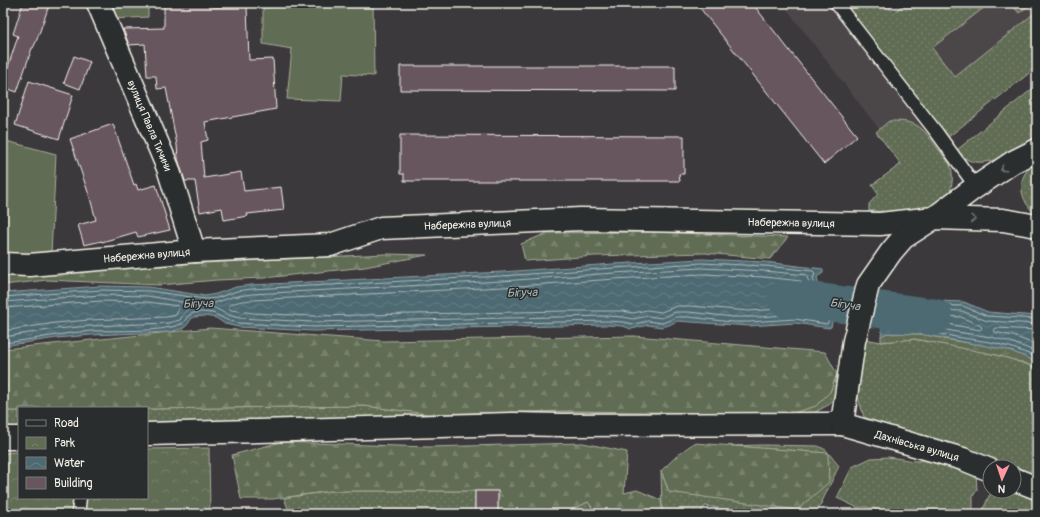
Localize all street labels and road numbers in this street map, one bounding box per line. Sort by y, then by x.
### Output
street label: вулиця Павла Тичини [125,78,175,173]
street label: Набережна вулиця [748,215,835,230]
street label: Набережна вулиця [424,216,511,233]
street label: Набережна вулиця [103,245,191,265]
street label: Дахнівська вулиця [873,428,960,464]

